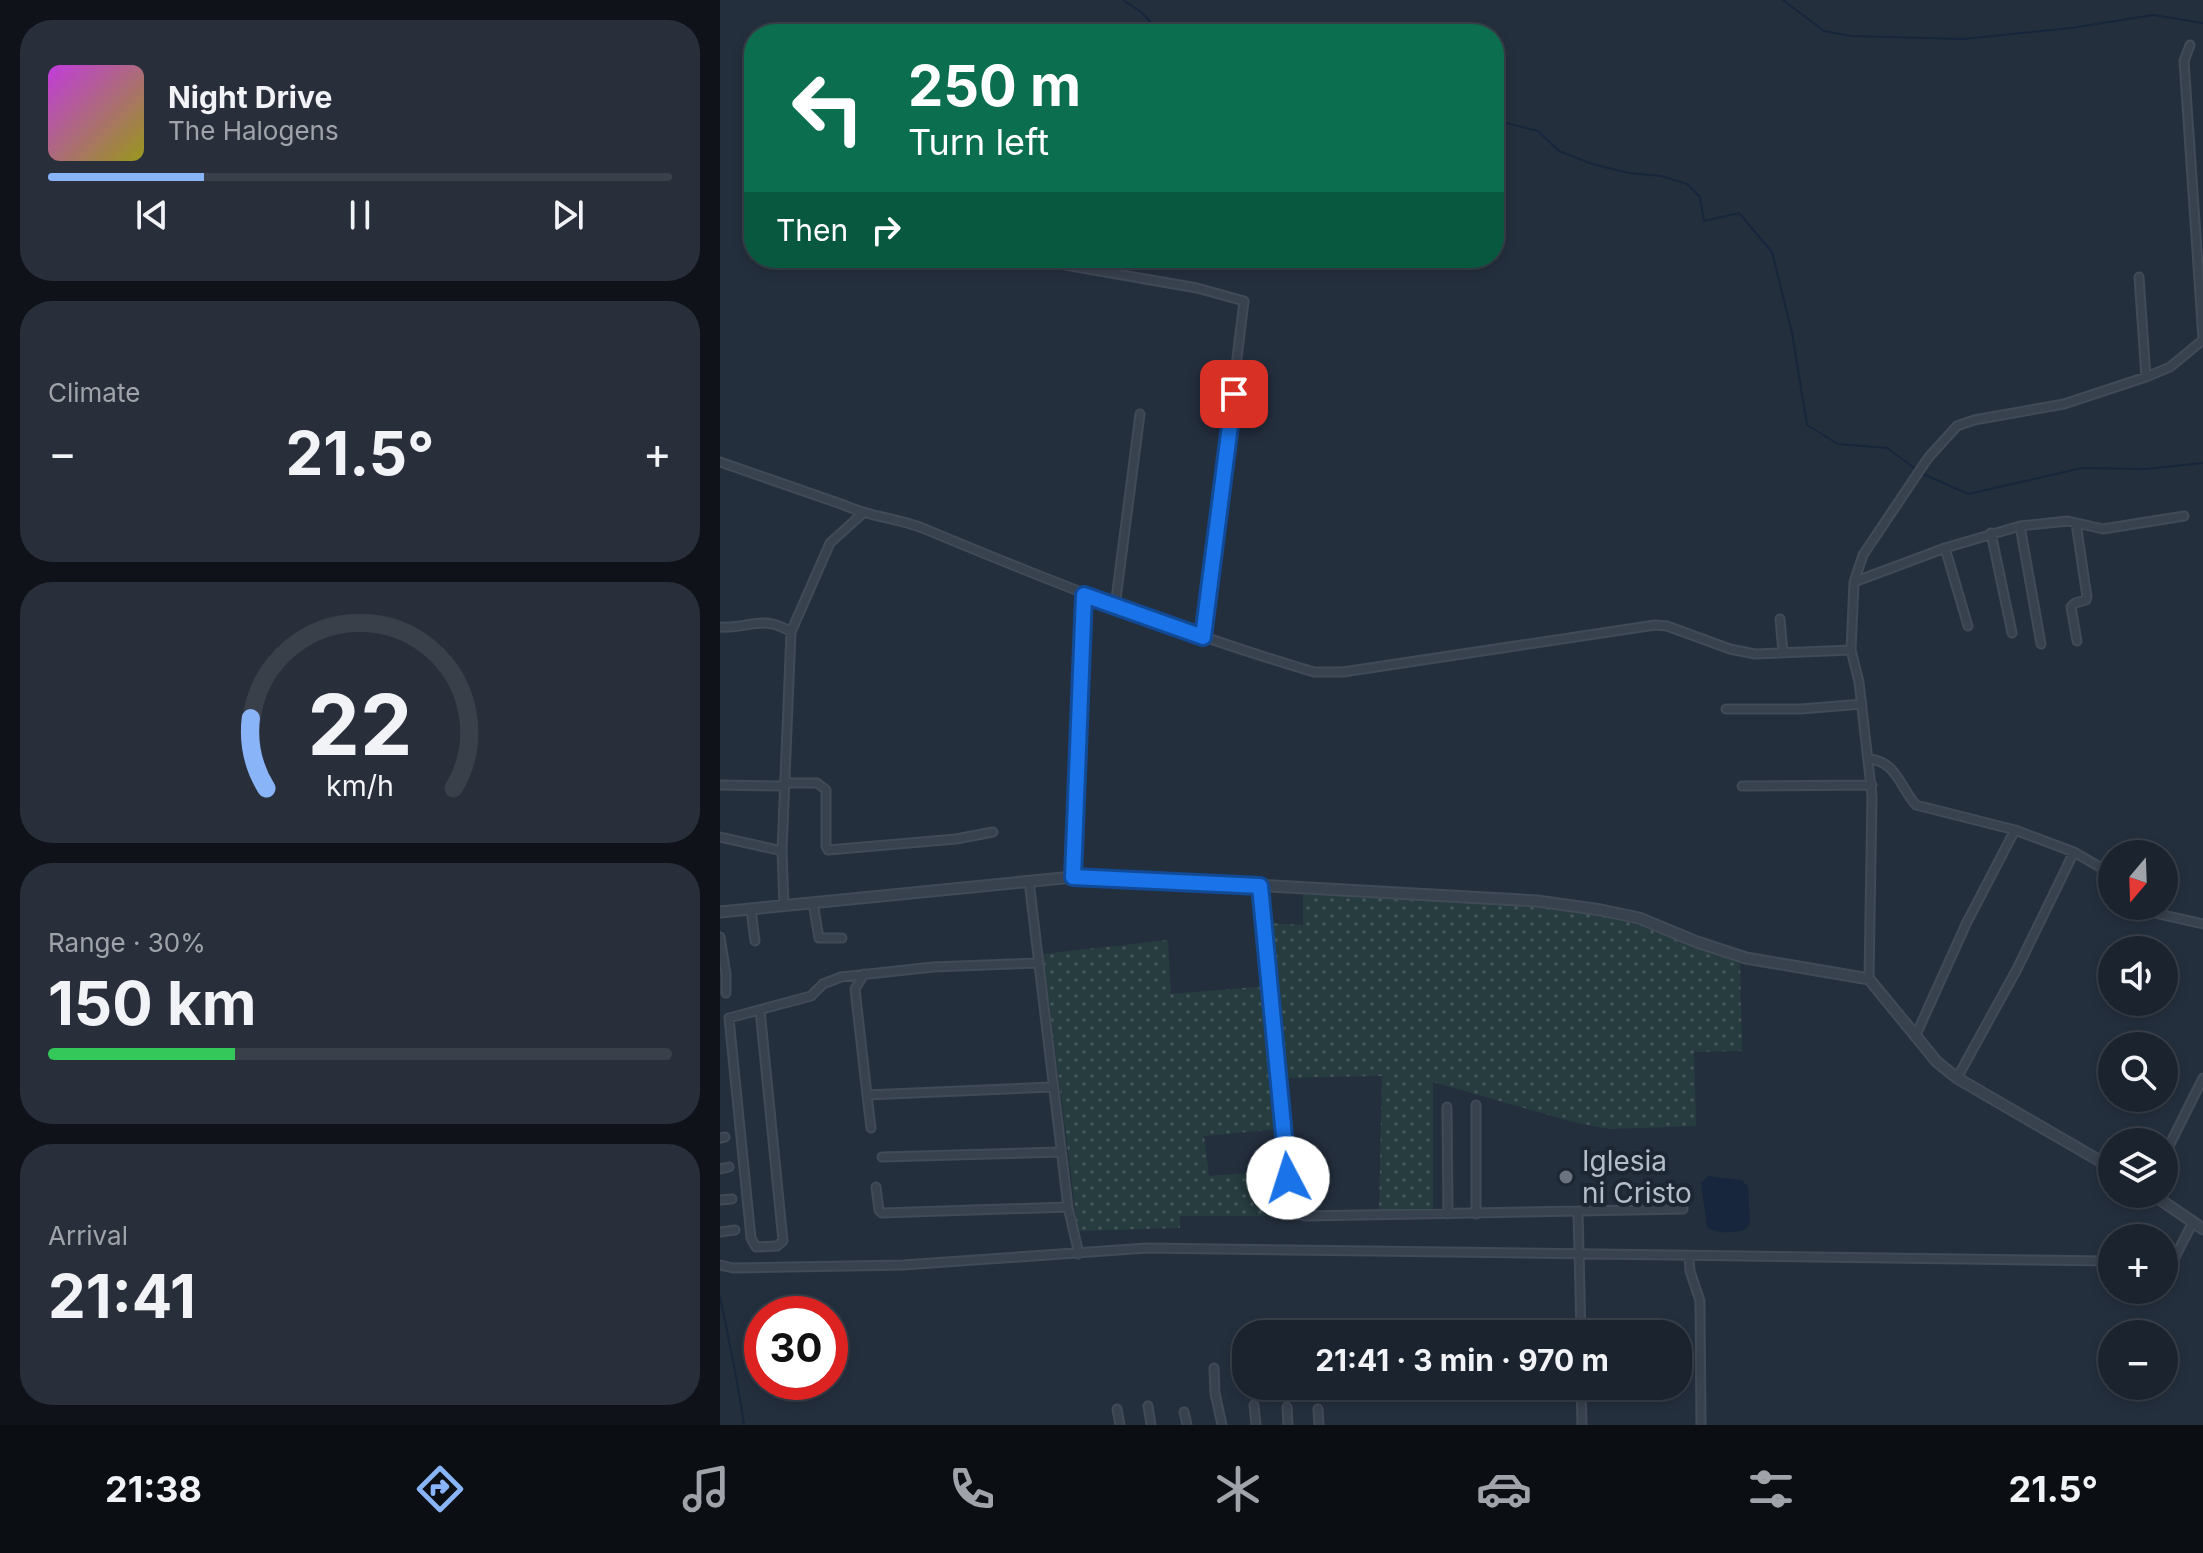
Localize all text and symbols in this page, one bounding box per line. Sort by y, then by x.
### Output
text: 250 m [908,52,1081,120]
icon: left [776,56,880,160]
text: Night Drive [168,79,332,115]
text: The Halogens [168,115,339,146]
text: Turn left [908,120,1049,164]
icon: previous [130,193,174,237]
icon: pause [338,193,382,237]
icon: next [546,193,590,237]
icon: right [864,208,908,252]
text: Then [776,212,848,248]
pin [1200,360,1268,428]
icon: arrive [1212,372,1256,416]
text: Climate [48,377,140,408]
text: 21.5° [286,417,434,489]
text: − [48,426,77,480]
text: + [643,426,672,480]
text: 22 [308,673,412,774]
text: km/h [326,768,394,803]
north arrow [2098,840,2178,920]
map controls [2098,840,2178,1400]
text: Range · 30% [48,927,206,958]
button: sound [2098,936,2178,1016]
text: 150 km [48,967,256,1039]
button: search [2098,1032,2178,1112]
button: layers [2098,1128,2178,1208]
position arrow [1246,1136,1330,1220]
place label: Iglesia ni Cristo [1582,1144,1692,1210]
marker: Iglesia ni Cristo [1557,1168,1575,1186]
text: Arrival [48,1220,128,1251]
button: + [2098,1224,2178,1304]
text: 21:41 [48,1260,196,1332]
speed limit sign: 30 [744,1296,848,1400]
button: − [2098,1320,2178,1400]
text: 21:41 · 3 min · 970 m [1315,1342,1609,1378]
icon: directions [412,1461,468,1517]
icon: music [678,1461,734,1517]
icon: phone [944,1461,1000,1517]
icon: climate [1210,1461,1266,1517]
icon: car [1476,1461,1532,1517]
icon: filters [1743,1461,1799,1517]
text: 21:38 [105,1467,202,1511]
text: 21.5° [2009,1467,2098,1511]

